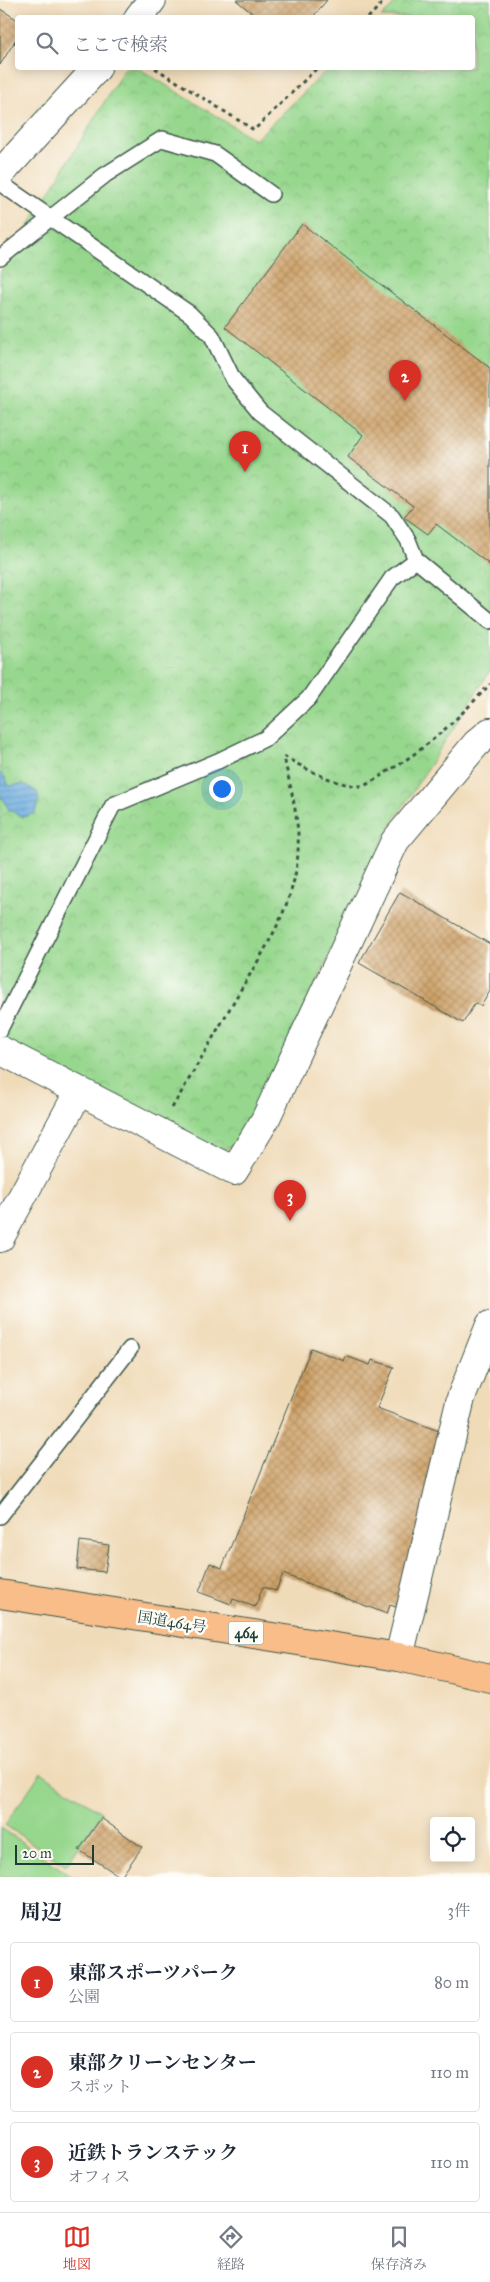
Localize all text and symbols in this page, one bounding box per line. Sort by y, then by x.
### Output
search box [15,15,475,70]
icon: search [33,29,61,57]
text: ここで検索 [73,33,168,56]
pin: 2 [389,360,421,401]
pin: 1 [229,431,261,472]
your location [209,776,235,802]
pin: 3 [274,1180,306,1221]
street label: 国道464号 [136,1608,208,1636]
road number: 464 [228,1622,264,1645]
map controls [430,1817,475,1862]
button: locate [430,1817,475,1862]
scale bar [15,1842,94,1865]
text: 20 m [22,1845,52,1862]
text: 周辺 [20,1899,62,1925]
text: 3件 [448,1901,470,1920]
text: 東部スポーツパーク [68,1961,238,1984]
text: 1 [34,1973,40,1992]
text: 80 m [434,1973,469,1992]
text: 公園 [68,1987,100,2006]
text: 東部クリーンセンター [68,2051,257,2074]
text: 2 [33,2063,41,2082]
text: 110 m [430,2063,469,2082]
text: スポット [68,2077,132,2096]
text: 近鉄トランステック [68,2141,238,2164]
text: 3 [34,2153,40,2172]
text: 110 m [430,2153,469,2172]
text: オフィス [68,2167,130,2186]
tab: 地図 [63,2223,91,2273]
tab: 経路 [217,2223,245,2273]
tab: 保存済み [371,2223,427,2273]

